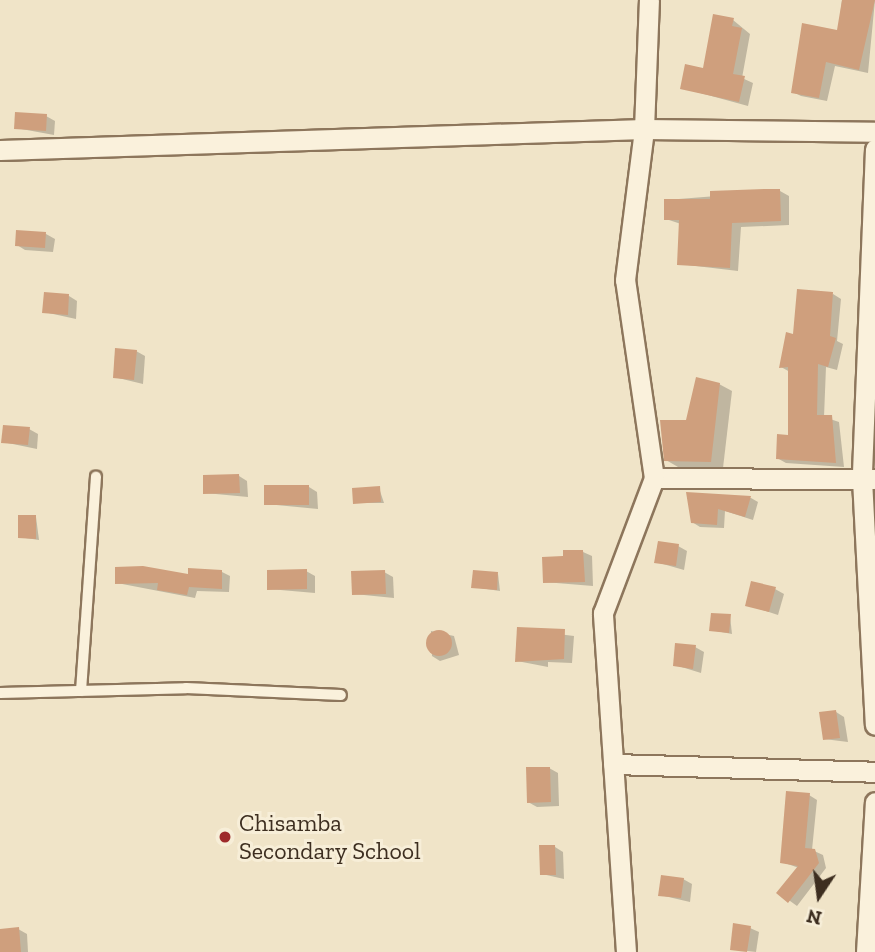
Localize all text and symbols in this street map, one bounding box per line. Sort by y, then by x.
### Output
place label: Chisamba Secondary School [239,809,421,865]
marker: Chisamba Secondary School [217,829,233,845]
north arrow [784,861,854,931]
text: N [805,904,824,930]

